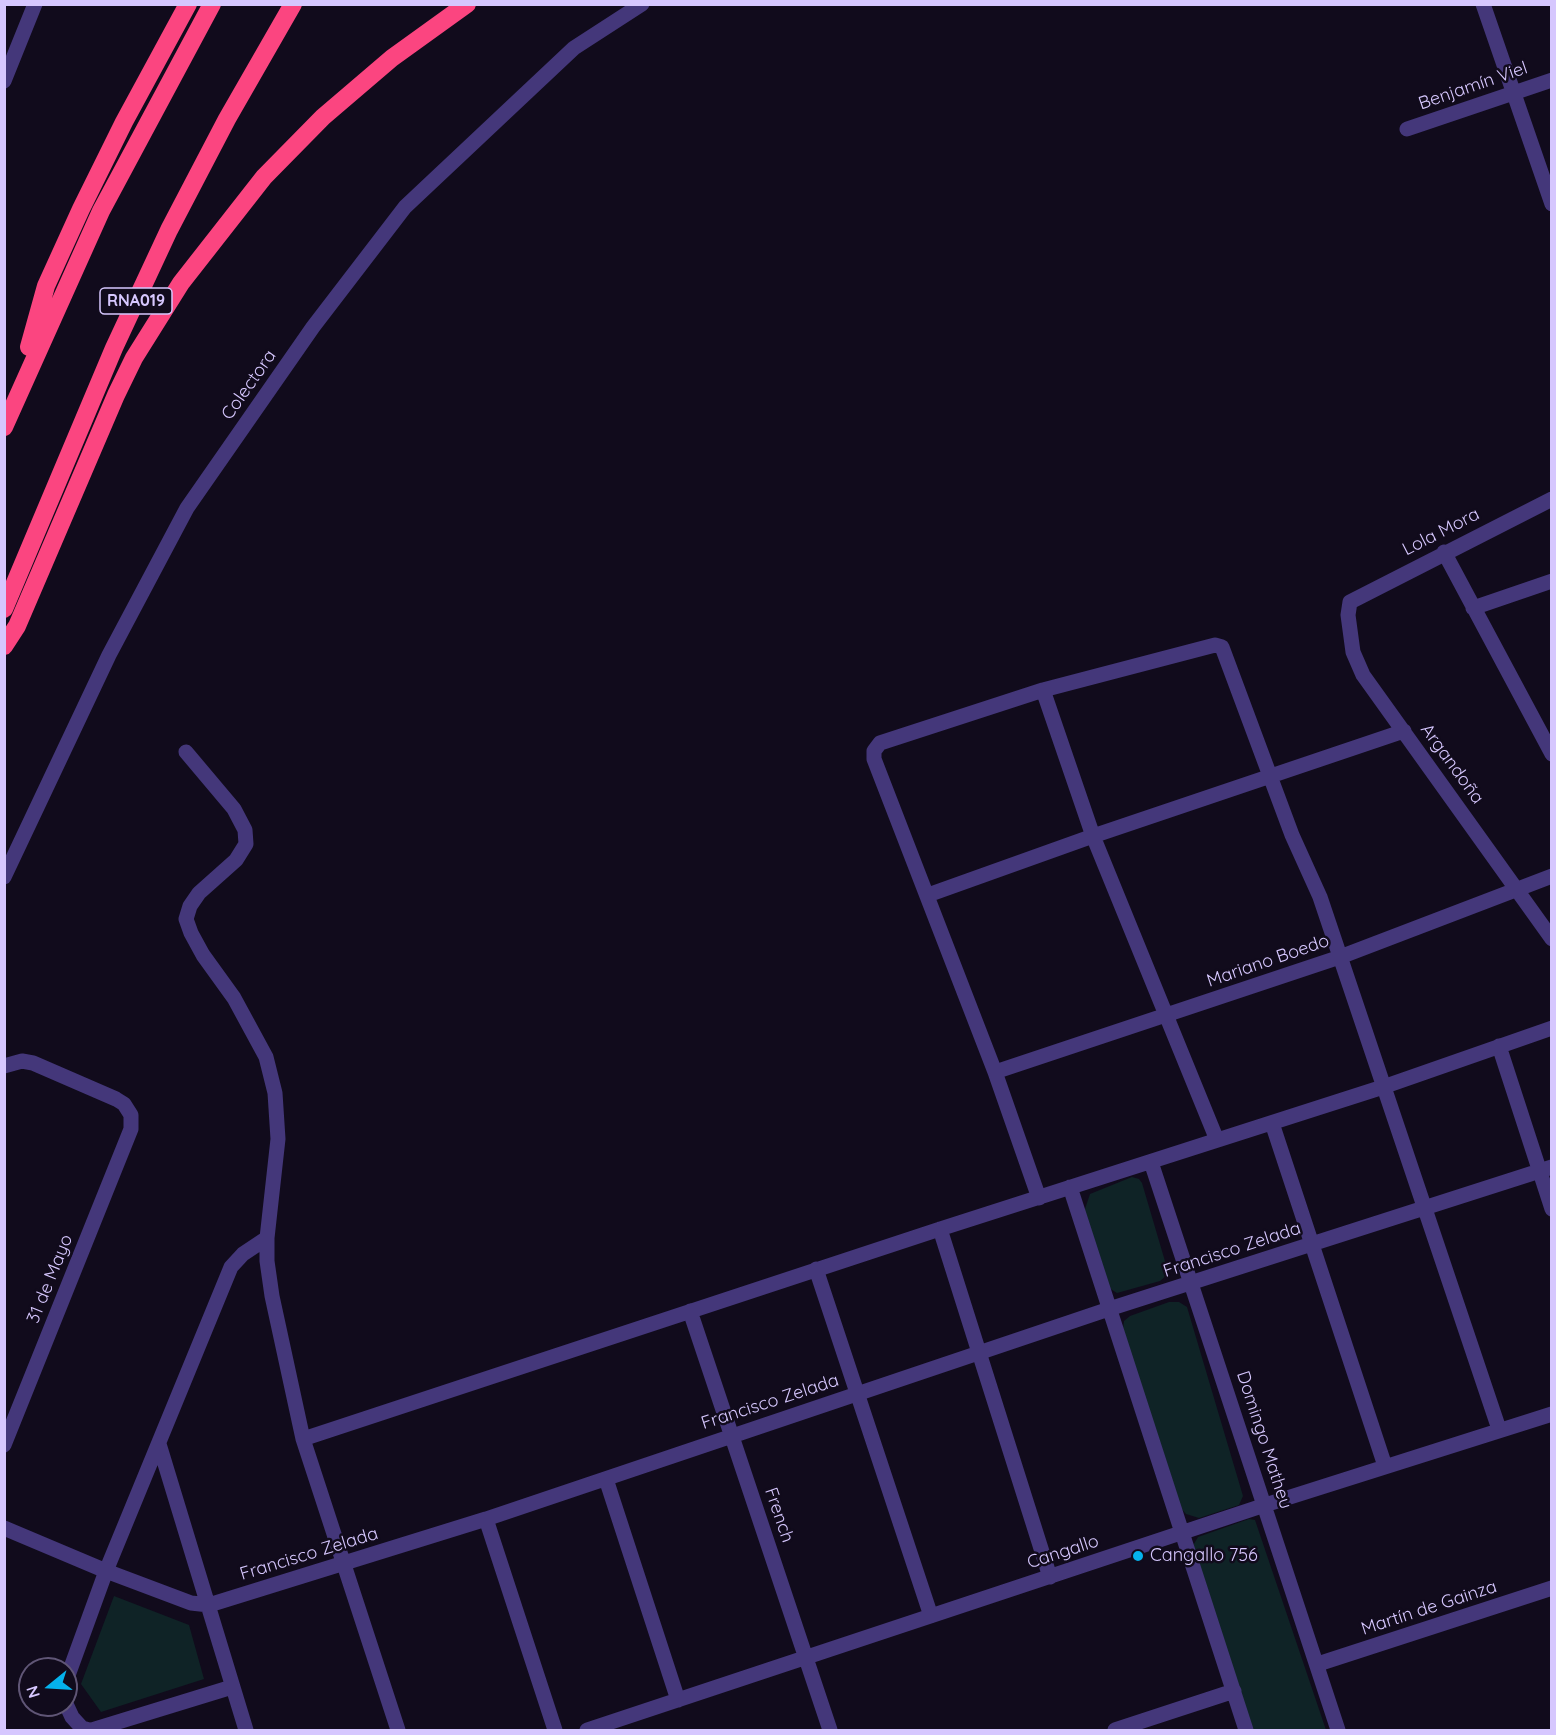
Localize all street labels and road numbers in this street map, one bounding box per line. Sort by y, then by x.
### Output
street label: Benjamín Viel [1416,57,1530,115]
road number: RNA019 [100,288,172,314]
street label: Colectora [217,346,281,424]
street label: Lola Mora [1399,503,1483,561]
street label: Argandoña [1416,720,1488,808]
street label: Mariano Boedo [1204,930,1332,992]
street label: Francisco Zelada [1161,1218,1303,1282]
street label: 31 de Mayo [22,1231,78,1327]
street label: Domingo Matheu [1232,1368,1296,1512]
street label: Francisco Zelada [699,1370,841,1434]
street label: French [760,1485,798,1545]
street label: Francisco Zelada [237,1523,381,1585]
street label: Cangallo [1024,1530,1102,1574]
street label: Martín de Gainza [1358,1576,1500,1640]

